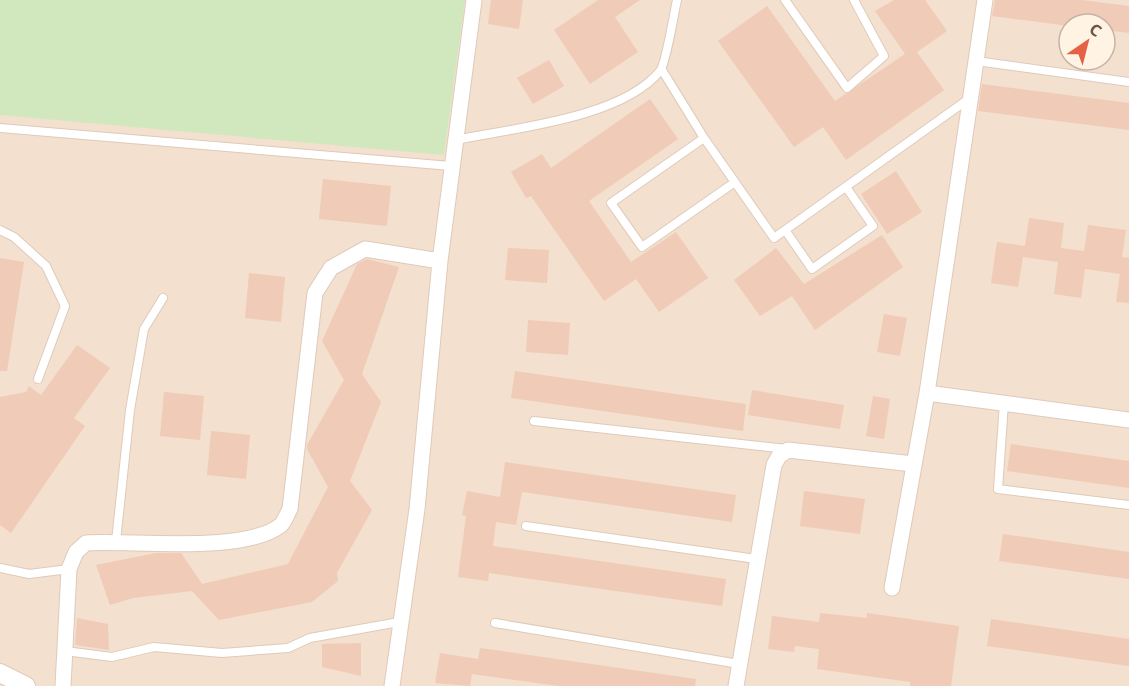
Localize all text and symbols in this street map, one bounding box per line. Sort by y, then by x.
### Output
north arrow [1057,12,1117,72]
text: С [1085,18,1106,42]

